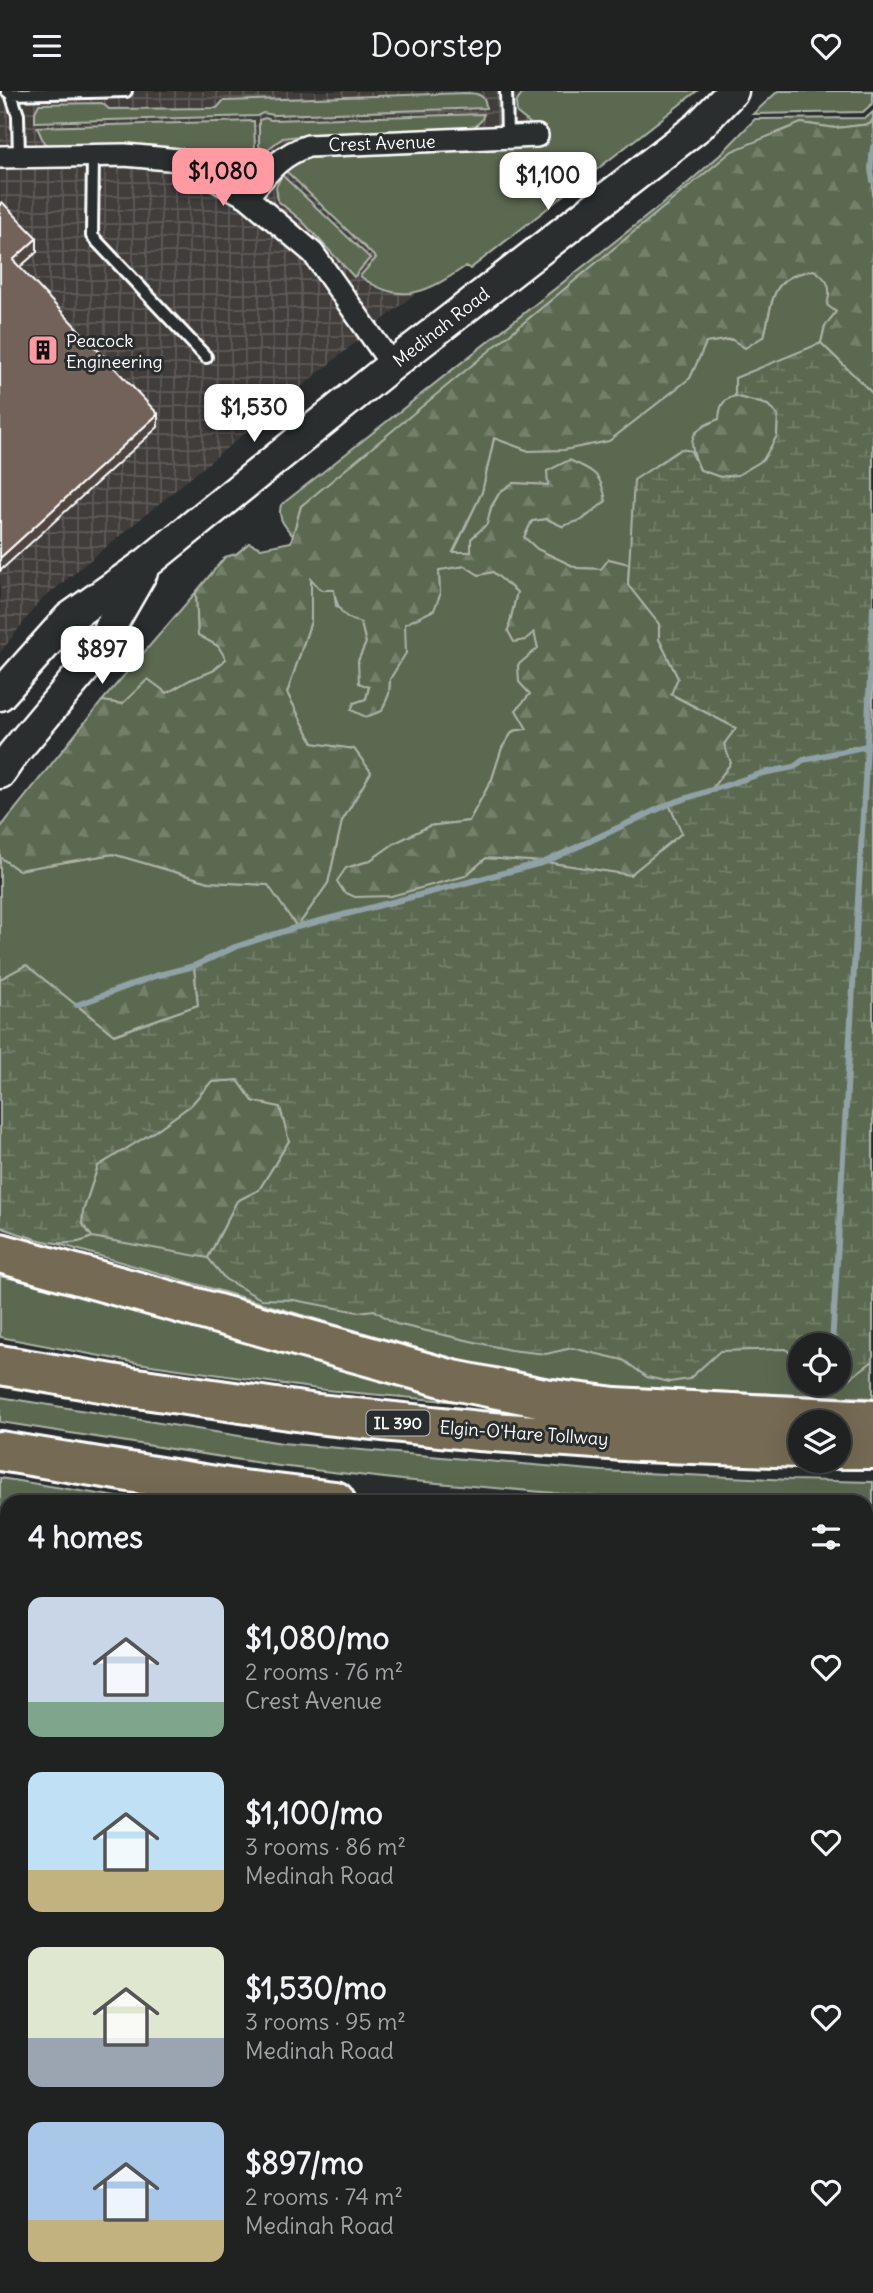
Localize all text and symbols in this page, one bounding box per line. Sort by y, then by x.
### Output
text: Doorstep [370,25,503,66]
icon: menu [28,27,66,65]
icon: heart [807,27,845,65]
street label: Crest Avenue [328,130,436,156]
pin: $1,080 [166,149,280,208]
pin: $1,100 [491,152,605,212]
text: $1,080 [188,156,258,185]
text: $1,100 [516,160,580,189]
street label: Medinah Road [388,282,494,372]
place label: Peacock Engineering [66,329,163,373]
building icon: Peacock Engineering [26,333,60,367]
pin: $1,530 [197,385,311,444]
text: $1,530 [220,392,288,421]
pin: $897 [61,627,143,686]
text: $897 [77,634,127,663]
map controls [788,1333,851,1473]
button: locate [788,1333,851,1396]
button: layers [788,1410,851,1473]
road number: IL 390 [366,1411,430,1435]
street label: Elgin-O'Hare Tollway [439,1416,609,1450]
text: 4 homes [28,1518,143,1556]
icon: filters [807,1518,845,1556]
text: $1,080/mo [245,1619,389,1657]
icon: home [84,1625,168,1709]
icon: heart [807,1648,845,1686]
text: 2 rooms · 76 m² [245,1657,403,1686]
text: Crest Avenue [245,1686,382,1715]
text: $1,100/mo [245,1794,383,1832]
icon: home [84,1800,168,1884]
icon: heart [807,1823,845,1861]
text: 3 rooms · 86 m² [245,1832,406,1861]
text: Medinah Road [245,1861,394,1890]
text: $1,530/mo [245,1969,387,2007]
icon: home [84,1975,168,2059]
icon: heart [807,1998,845,2036]
text: 3 rooms · 95 m² [245,2007,406,2036]
text: Medinah Road [245,2036,394,2065]
text: $897/mo [245,2144,364,2182]
icon: home [84,2150,168,2234]
icon: heart [807,2173,845,2211]
text: 2 rooms · 74 m² [245,2182,403,2211]
text: Medinah Road [245,2211,394,2240]

